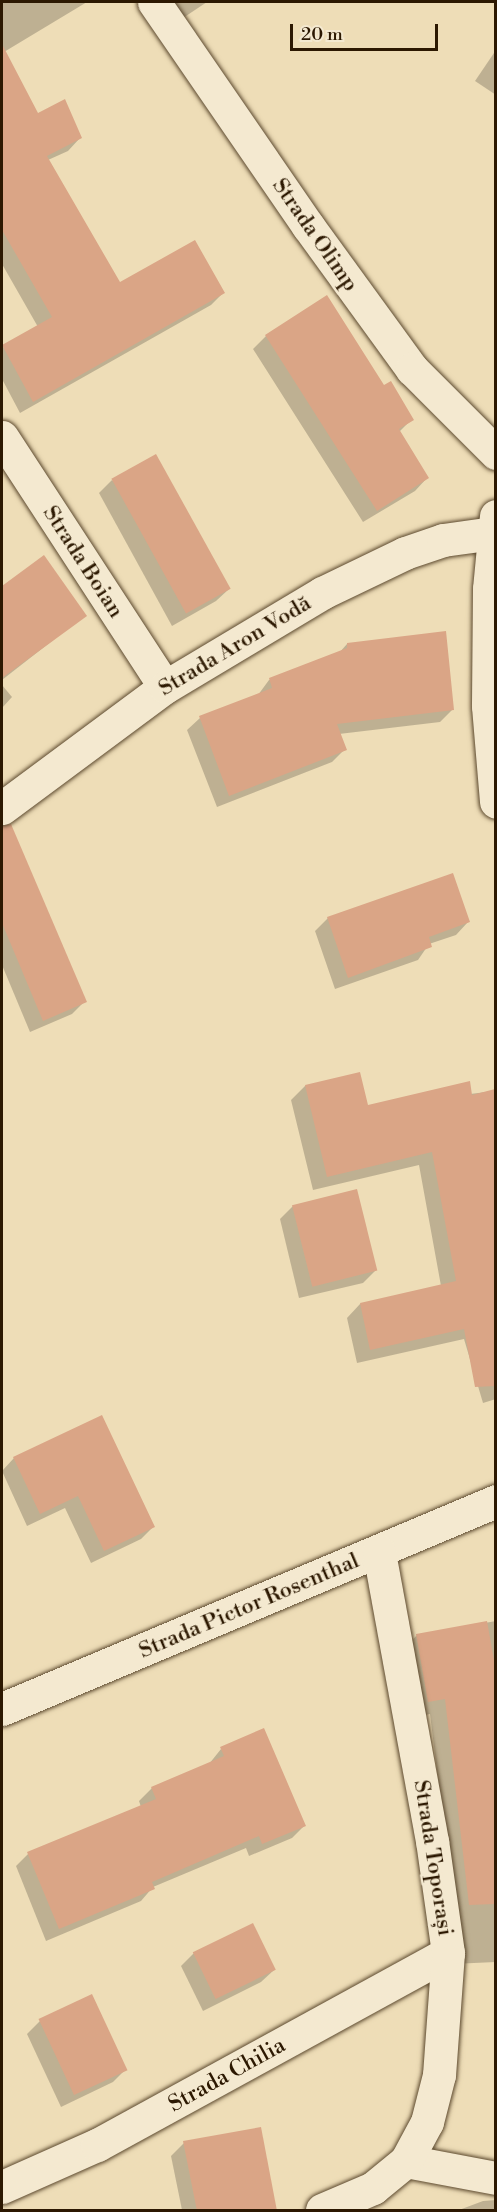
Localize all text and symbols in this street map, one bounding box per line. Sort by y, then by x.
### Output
scale bar [293,12,442,50]
text: 20 m [301,23,343,46]
street label: Strada Olimp [266,173,364,297]
street label: Strada Boian [37,501,129,623]
street label: Strada Aron Vodă [154,590,316,702]
street label: Strada Pictor Rosenthal [135,1548,363,1664]
street label: Strada Toporași [408,1778,458,1938]
street label: Strada Chilia [164,2032,290,2118]

